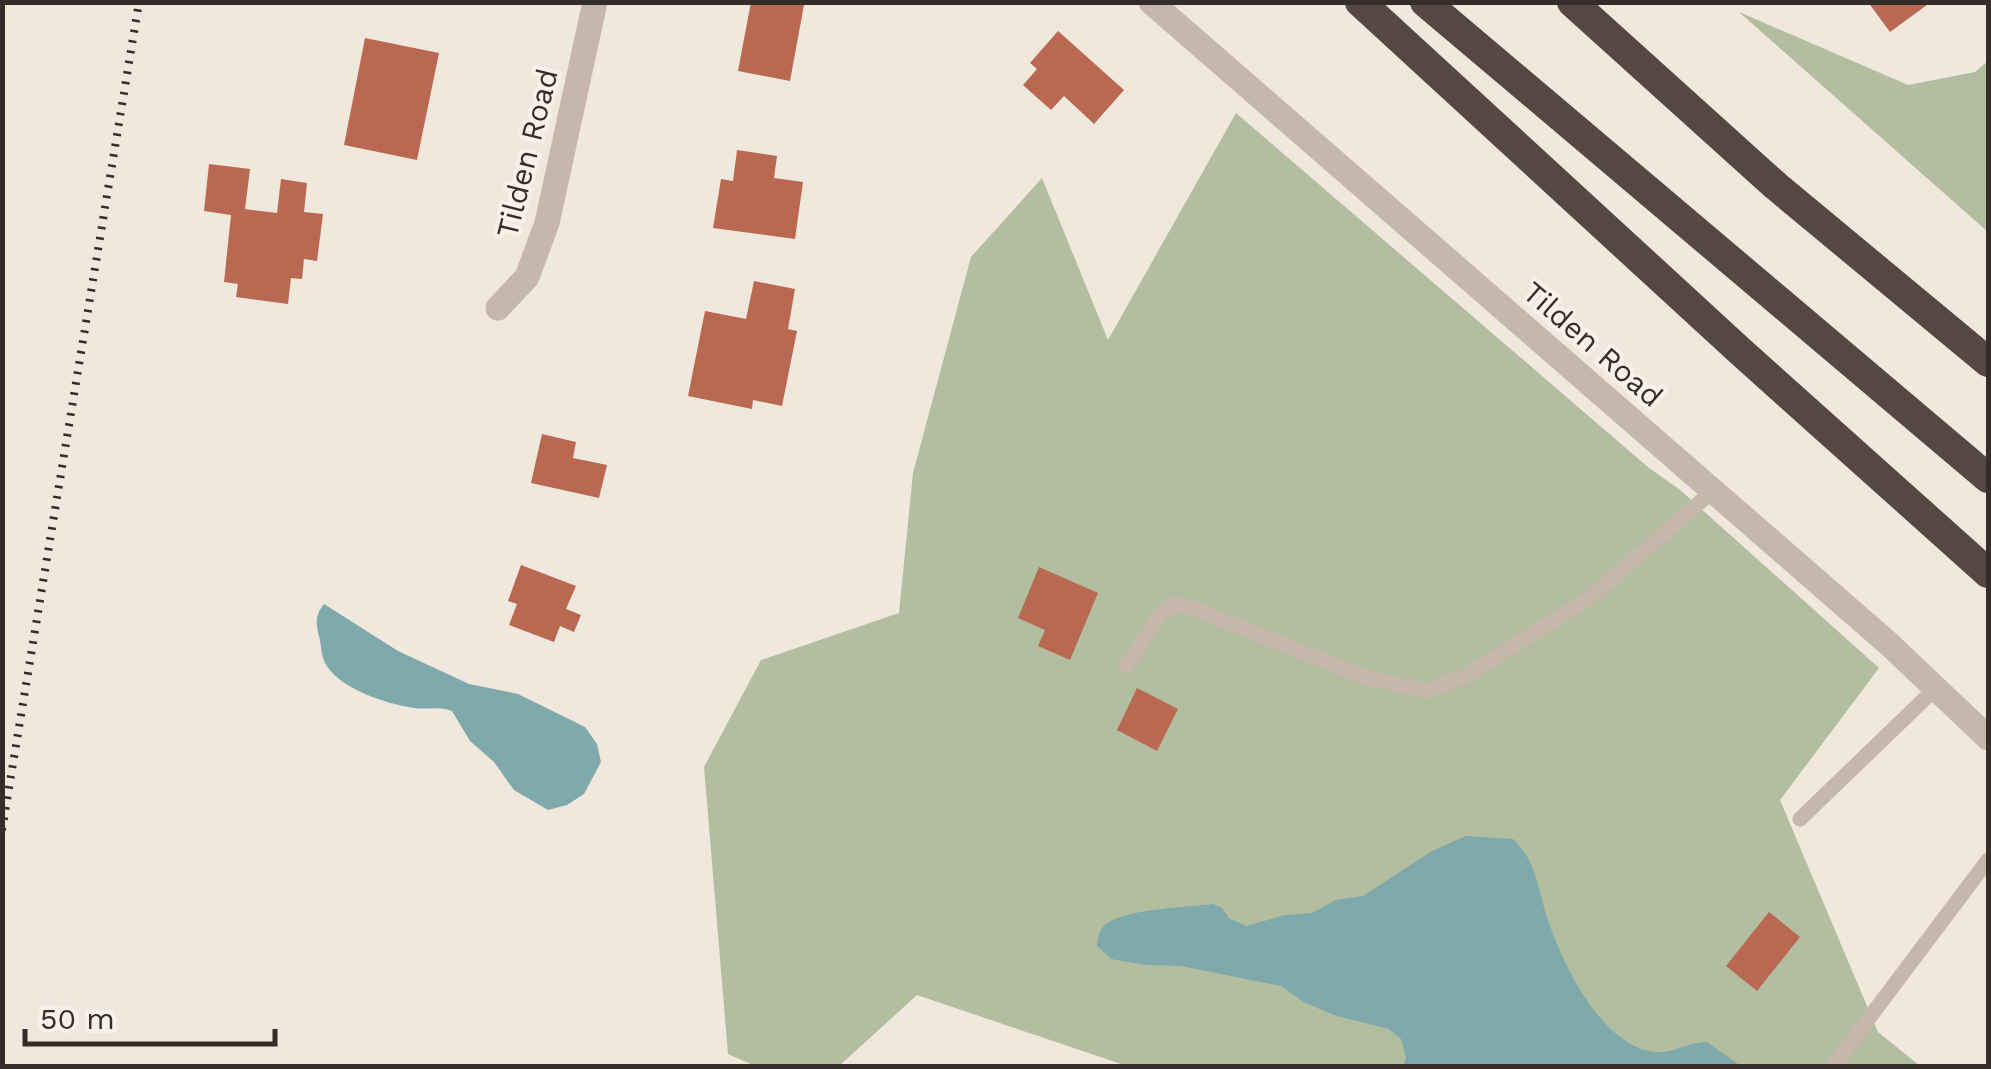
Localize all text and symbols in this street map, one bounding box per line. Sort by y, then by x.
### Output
street label: Tilden Road [489,65,565,241]
street label: Tilden Road [1516,274,1670,414]
scale bar [25,984,275,1046]
text: 50 m [40,1001,115,1036]

